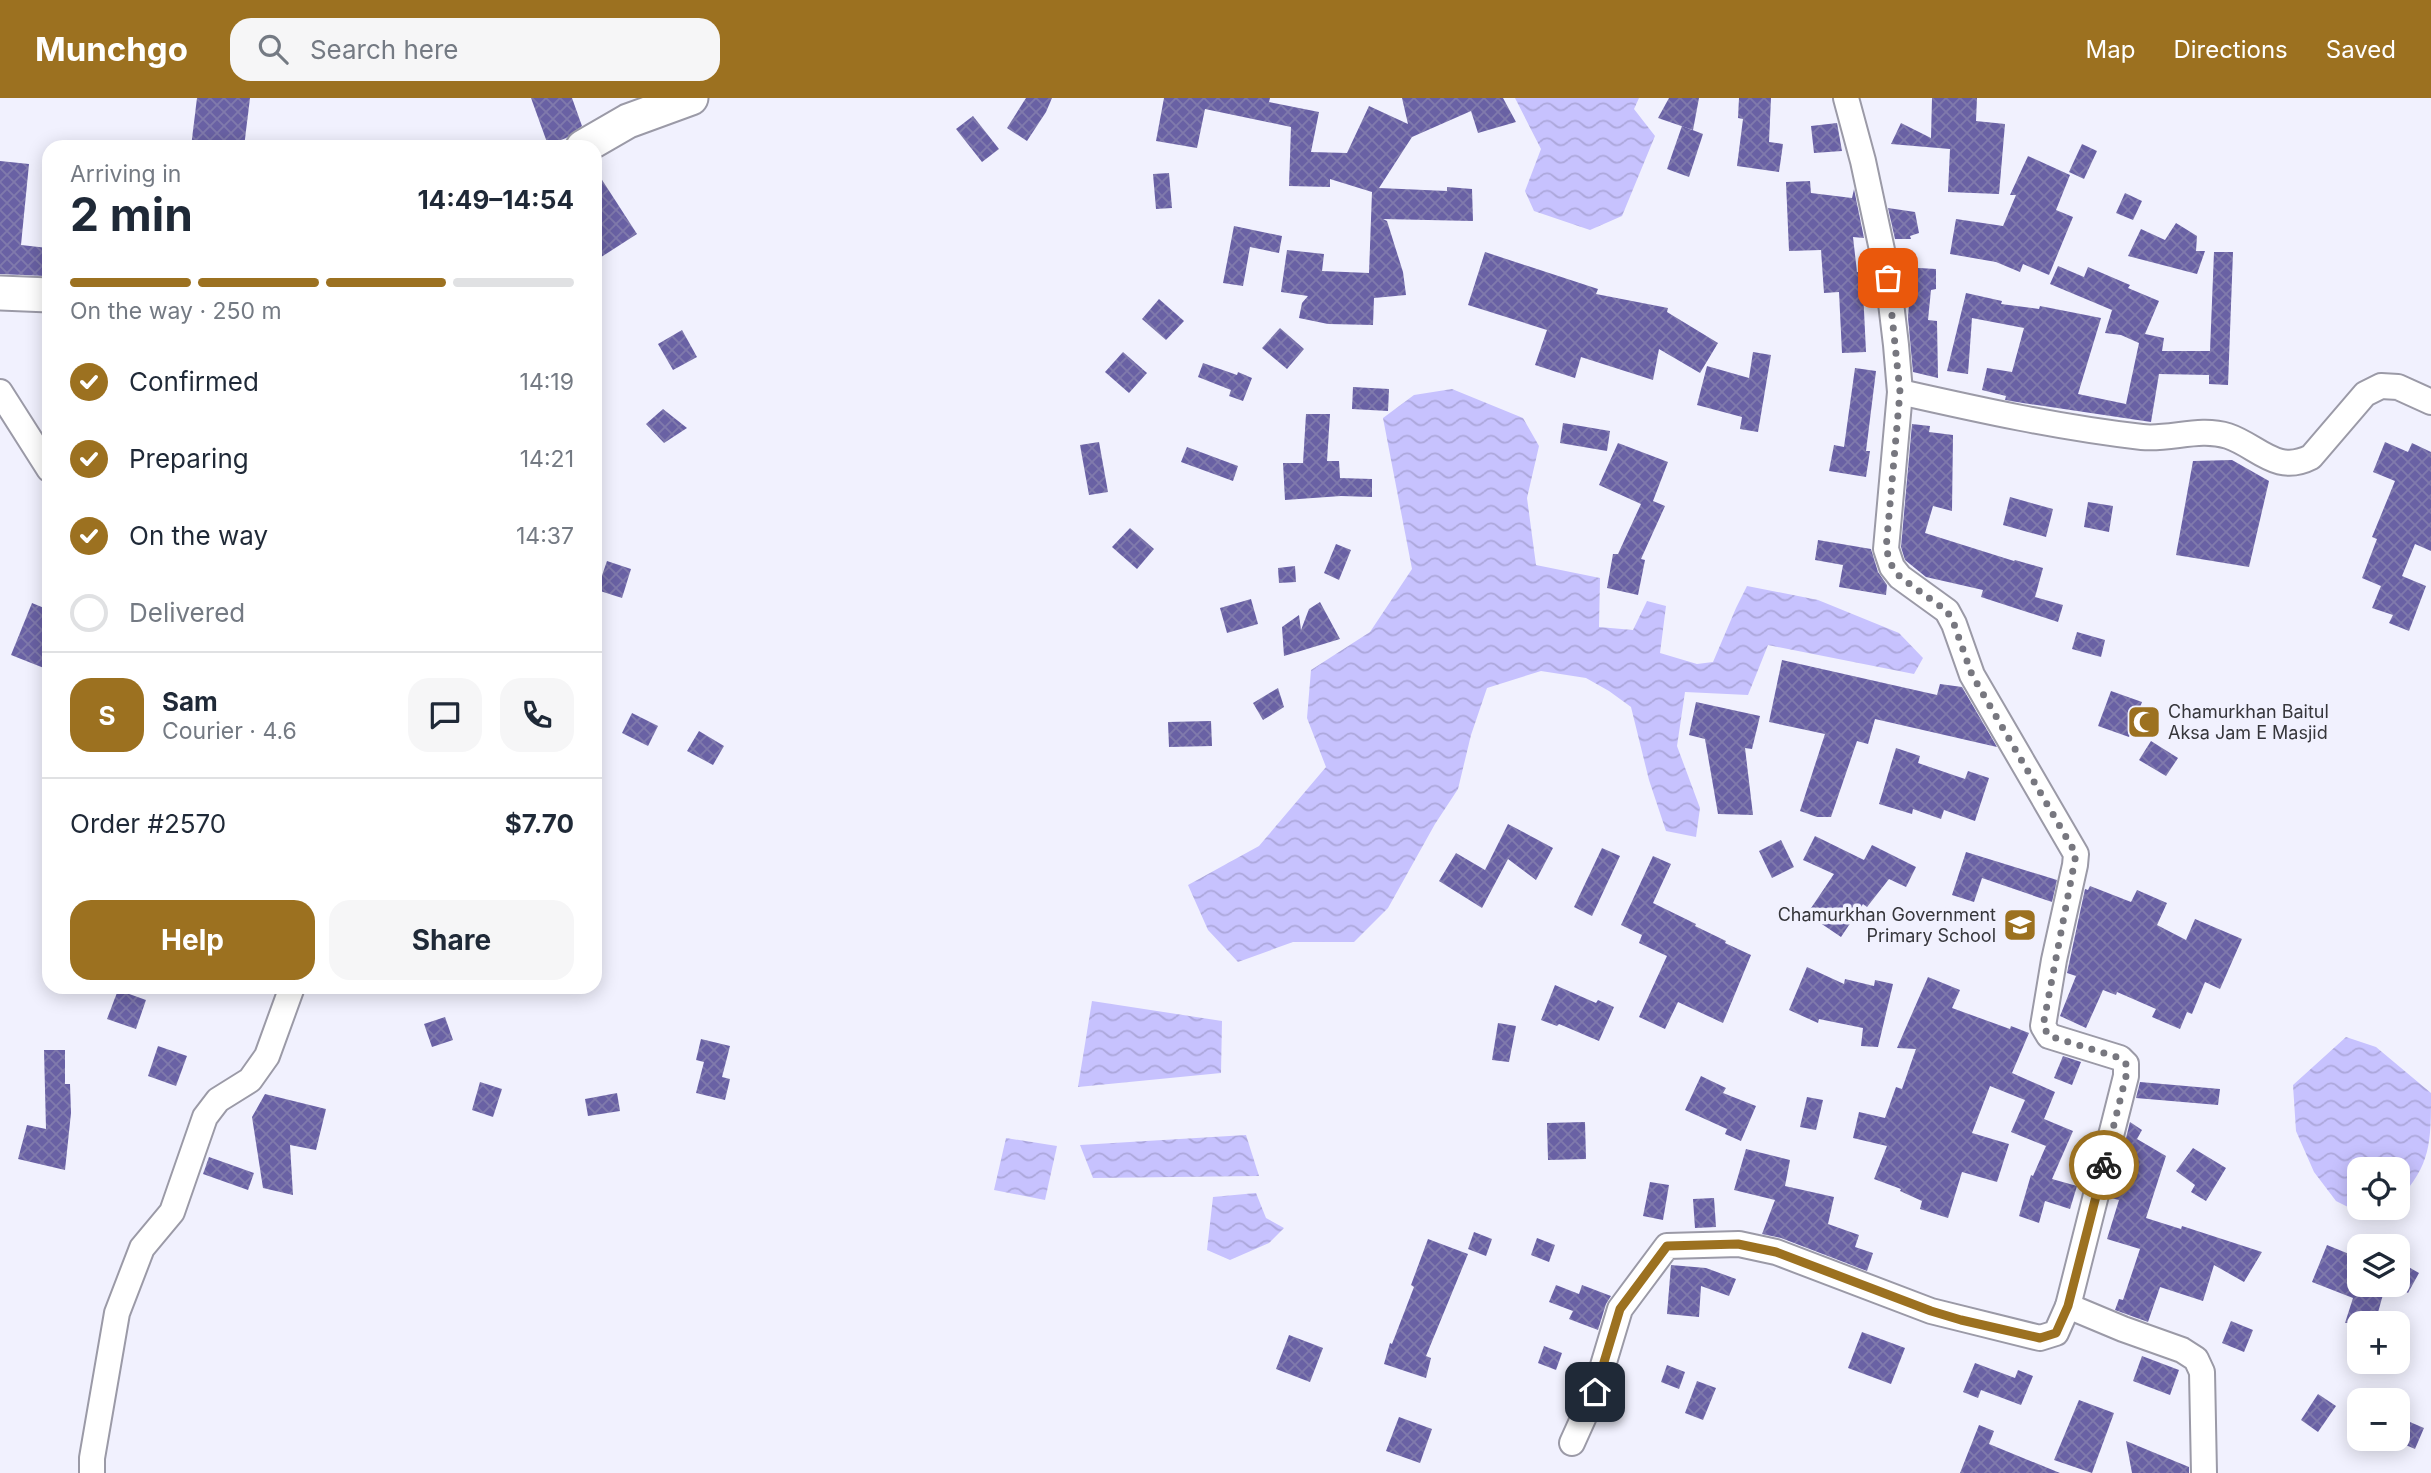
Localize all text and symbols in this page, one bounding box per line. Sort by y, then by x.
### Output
search box [230,18,720,81]
text: Munchgo [35,29,188,69]
icon: search [254,30,292,68]
text: Search here [310,34,459,65]
text: Map [2086,35,2135,64]
text: Directions [2173,35,2288,64]
text: Saved [2326,35,2396,64]
text: Arriving in [70,160,181,188]
text: 14:49–14:54 [417,184,574,215]
text: 2 min [70,186,193,242]
pin [1858,248,1918,308]
icon: bag [1869,259,1907,297]
text: On the way · 250 m [70,297,282,325]
icon: check [70,363,108,401]
text: Confirmed [129,366,259,397]
text: 14:19 [520,368,574,396]
icon: check [70,440,108,478]
text: Preparing [129,443,249,474]
text: 14:21 [520,445,574,473]
icon: check [70,517,108,555]
text: On the way [129,520,268,551]
text: 14:37 [516,522,574,550]
text: Delivered [129,597,245,628]
button: chat [408,678,482,752]
button: phone [500,678,574,752]
text: Sam [162,686,218,717]
text: S [98,700,116,731]
place label: Chamurkhan Baitul Aksa Jam E Masjid [2168,701,2329,743]
mosque icon: Chamurkhan Baitul Aksa Jam E Masjid [2125,703,2163,741]
text: Courier · 4.6 [162,717,297,745]
text: Order #2570 [70,808,226,839]
text: $7.70 [505,808,574,839]
button: Help [70,900,315,980]
button: Share [329,900,574,980]
place label: Chamurkhan Government Primary School [1778,904,1996,946]
school or university icon: Chamurkhan Government Primary School [2001,906,2039,944]
courier [2069,1130,2139,1200]
icon: bike [2085,1146,2123,1184]
map controls [2347,1157,2410,1451]
button: locate [2347,1157,2410,1220]
button: layers [2347,1234,2410,1297]
button: + [2347,1311,2410,1374]
pin [1565,1362,1625,1422]
icon: home [1576,1373,1614,1411]
button: − [2347,1388,2410,1451]

